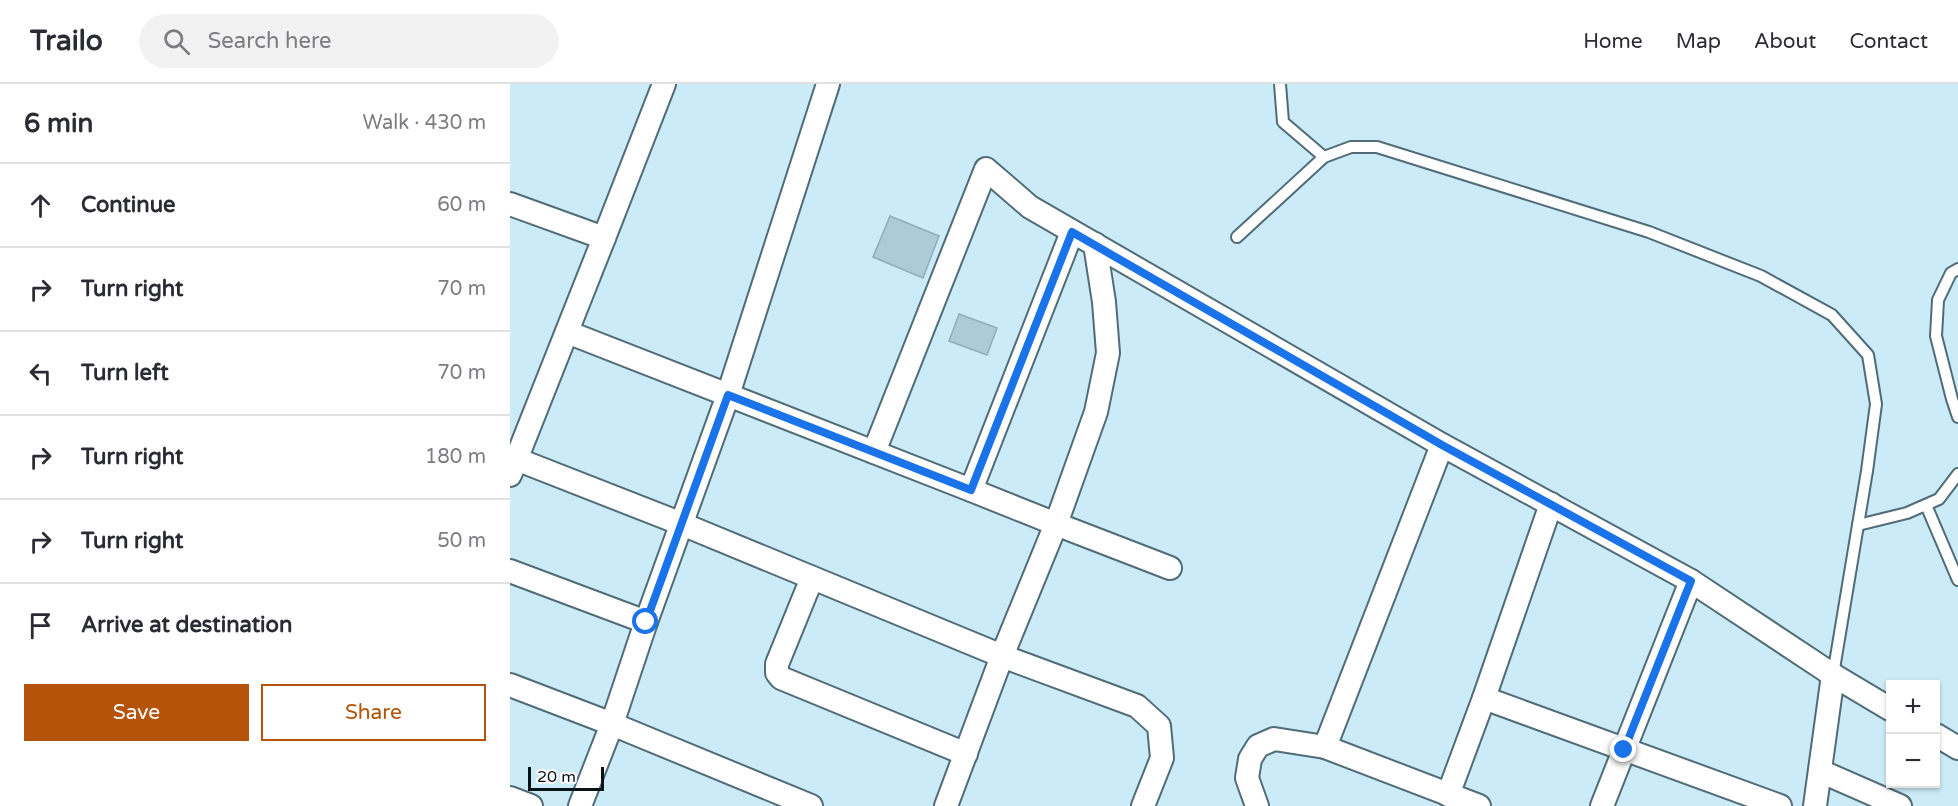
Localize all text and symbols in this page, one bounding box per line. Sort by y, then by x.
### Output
search box [139,14,559,68]
text: Trailo [30,24,103,58]
icon: search [160,25,193,58]
text: Search here [208,28,332,54]
text: Home [1583,29,1643,54]
text: Map [1676,29,1721,54]
text: About [1754,29,1816,54]
text: Contact [1849,29,1928,54]
text: 6 min [24,108,93,139]
text: Walk · 430 m [363,111,486,135]
icon: ahead [24,189,57,222]
text: Continue [81,192,176,218]
text: 60 m [437,193,486,217]
icon: right [24,273,57,306]
text: Turn right [81,276,183,302]
text: 70 m [437,277,486,301]
icon: left [24,357,57,390]
text: Turn left [81,360,169,386]
text: 70 m [437,361,486,385]
icon: right [24,441,57,474]
text: Turn right [81,444,183,470]
text: 180 m [425,445,486,469]
icon: right [24,525,57,558]
text: Turn right [81,528,183,554]
text: 50 m [437,529,486,553]
route start [632,608,658,634]
icon: arrive [24,609,57,642]
text: Arrive at destination [81,612,292,638]
map controls [1886,680,1940,788]
button: + [1886,680,1940,734]
button: Save [24,684,249,741]
button: Share [261,684,486,741]
button: − [1886,734,1940,788]
route end [1610,736,1636,762]
scale bar [528,764,604,792]
text: 20 m [537,767,576,787]

